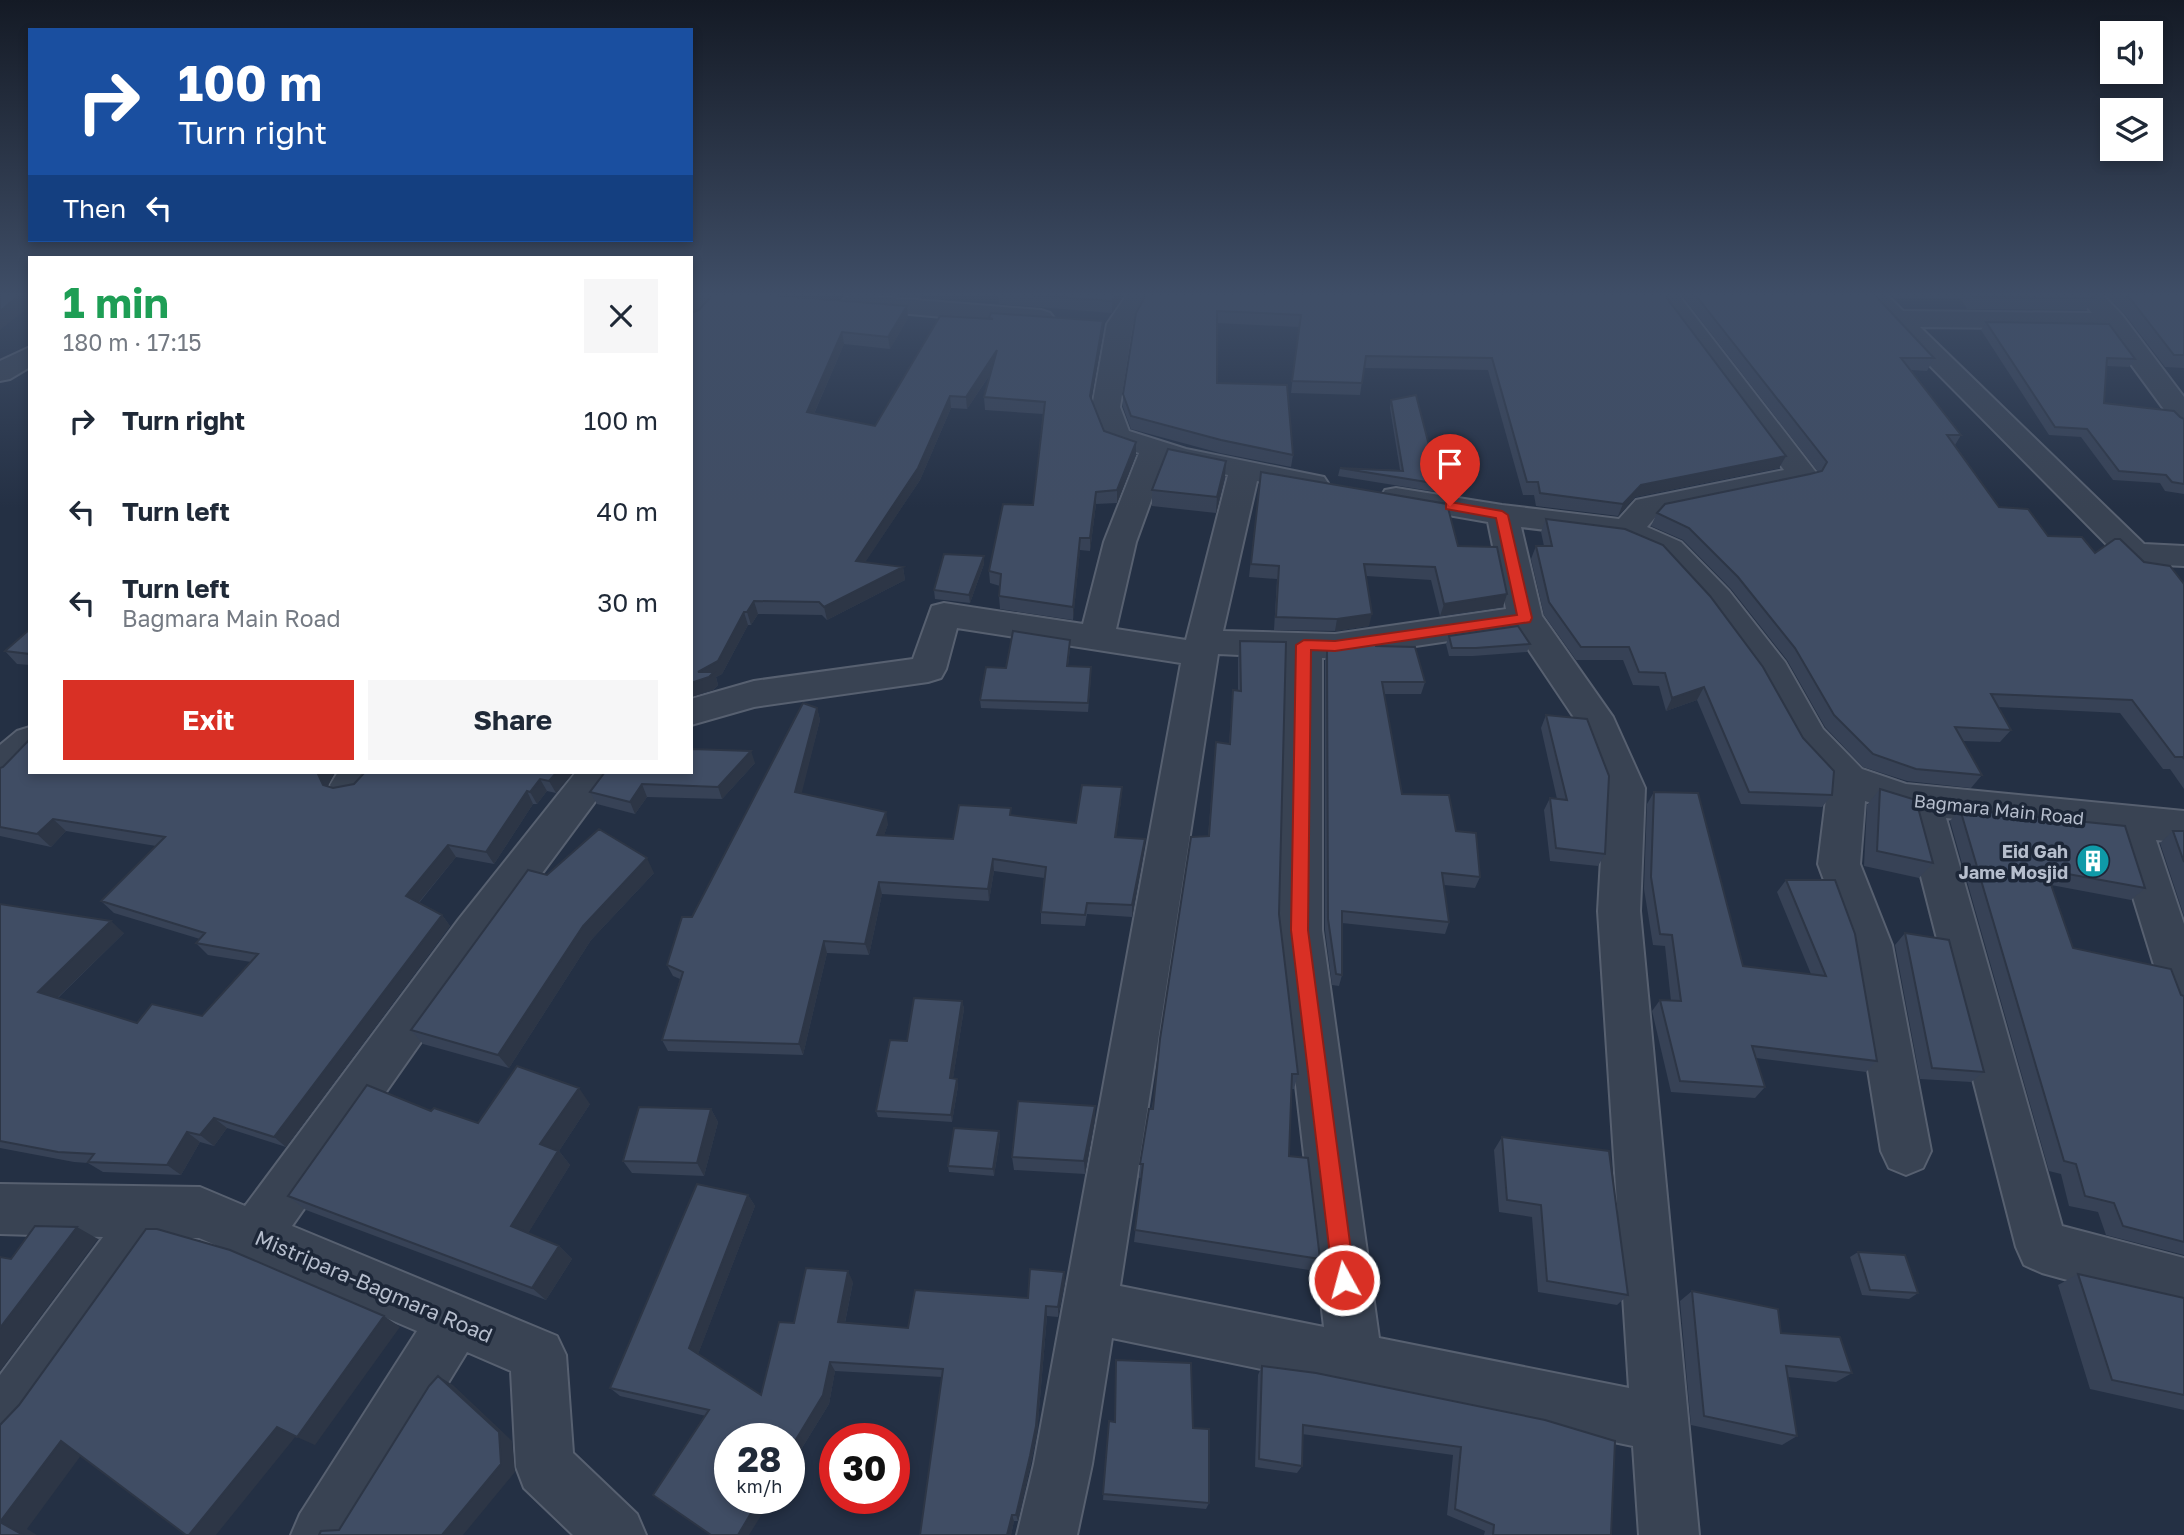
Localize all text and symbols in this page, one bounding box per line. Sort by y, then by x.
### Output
map controls [2100,21,2163,161]
button: sound [2100,21,2163,84]
text: 100 m [178,53,322,112]
icon: right [63,56,154,147]
button: layers [2100,98,2163,161]
text: Turn right [178,113,327,151]
icon: left [140,189,178,227]
text: Then [63,193,126,224]
text: 1 min [63,277,169,327]
button: close [584,279,658,353]
text: 180 m · 17:15 [63,328,202,356]
icon: right [63,402,101,440]
text: Turn right [122,405,245,436]
text: 100 m [584,405,658,436]
pin [1420,434,1480,506]
icon: arrive [1431,445,1469,483]
icon: left [63,493,101,531]
text: Turn left [122,496,230,527]
text: 40 m [597,496,658,527]
text: Turn left [122,573,230,604]
icon: left [63,584,101,622]
text: 30 m [597,587,658,618]
text: Bagmara Main Road [122,604,341,632]
button: Exit [63,680,354,760]
button: Share [368,680,658,760]
street label: Bagmara Main Road [1913,789,2085,829]
place label: Eid Gah Jame Mosjid [1959,840,2068,883]
building icon: Eid Gah Jame Mosjid [2074,842,2112,880]
street label: Mistripara-Bagmara Road [251,1224,497,1348]
position arrow [1307,1243,1381,1317]
speed limit sign: 30 [819,1423,910,1514]
text: 28 [738,1438,781,1480]
text: km/h [737,1475,782,1497]

